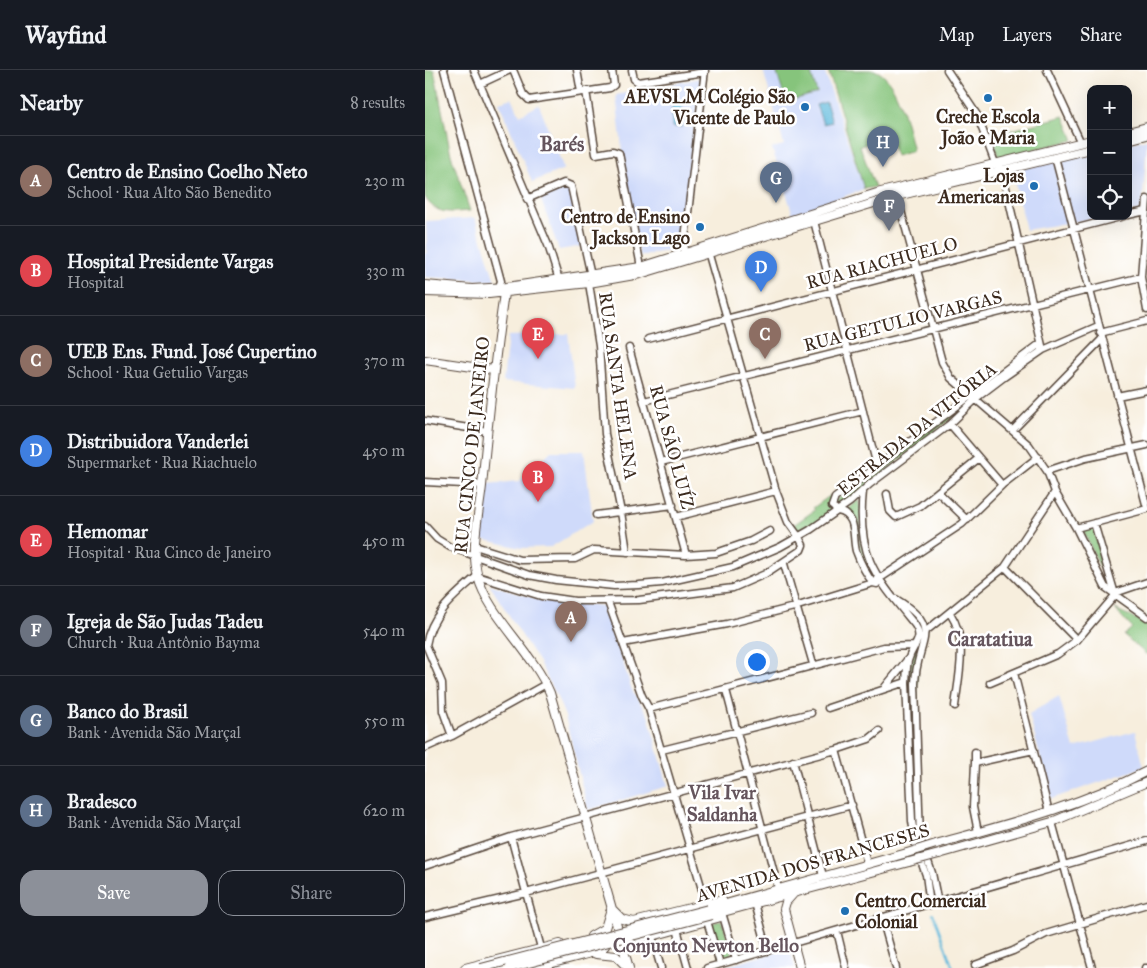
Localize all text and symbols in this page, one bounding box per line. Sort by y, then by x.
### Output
text: Wayfind [25,20,107,50]
text: Map [939,24,974,46]
text: Layers [1002,24,1052,46]
text: Share [1080,24,1122,46]
map controls [1087,85,1132,220]
button: + [1087,85,1132,130]
place label: AEVSLM Colégio São Vicente de Paulo [623,86,795,129]
text: Nearby [20,90,83,116]
marker: Creche Escola João e Maria [982,92,994,104]
text: 8 results [350,93,405,112]
marker: AEVSLM Colégio São Vicente de Paulo [799,101,811,113]
place label: Creche Escola João e Maria [936,106,1040,150]
pin: H [867,126,899,167]
button: − [1087,130,1132,175]
district label: Barés [540,132,585,156]
text: Centro de Ensino Coelho Neto [67,160,308,183]
pin: G [760,162,792,203]
place label: Lojas Americanas [938,165,1024,208]
text: A [31,171,41,190]
text: 230 m [365,171,405,190]
button: locate [1087,175,1132,220]
marker: Lojas Americanas [1028,180,1040,192]
text: School · Rua Alto São Benedito [67,183,271,202]
pin: F [873,190,905,231]
place label: Centro de Ensino Jackson Lago [561,206,690,250]
marker: Centro de Ensino Jackson Lago [694,221,706,233]
street label: RUA RIACHUELO [804,232,960,294]
text: Hospital Presidente Vargas [67,250,273,273]
pin: D [745,251,777,292]
text: B [31,261,41,280]
text: 330 m [366,261,405,280]
text: Hospital [67,273,124,292]
street label: RUA GETULIO VARGAS [801,286,1005,356]
street label: RUA SANTA HELENA [594,291,642,481]
pin: E [522,318,554,359]
pin: C [749,318,781,359]
street label: RUA CINCO DE JANEIRO [450,335,495,555]
text: UEB Ens. Fund. José Cupertino [67,340,317,363]
text: C [31,351,41,370]
text: 370 m [364,351,405,370]
street label: ESTRADA DA VITÓRIA [832,356,1001,500]
text: School · Rua Getulio Vargas [67,363,248,382]
street label: RUA SÃO LUÍZ [645,382,701,511]
text: Distribuidora Vanderlei [67,430,249,453]
text: D [30,441,42,460]
text: 450 m [362,441,405,460]
text: Supermarket · Rua Riachuelo [67,453,257,472]
pin: B [522,461,554,502]
text: Hemomar [67,520,148,543]
text: E [30,531,42,550]
text: 450 m [362,531,405,550]
text: Hospital · Rua Cinco de Janeiro [67,543,271,562]
pin: A [555,601,587,642]
text: Igreja de São Judas Tadeu [67,610,263,633]
text: F [31,621,41,640]
text: 540 m [363,621,405,640]
district label: Caratatiua [947,627,1033,651]
text: Church · Rua Antônio Bayma [67,633,260,652]
your location [744,649,770,675]
text: Banco do Brasil [67,700,188,723]
text: G [30,711,42,730]
text: 550 m [364,711,405,730]
text: Bank · Avenida São Marçal [67,723,241,742]
district label: Vila Ivar Saldanha [687,781,758,826]
text: Bradesco [67,790,137,813]
text: H [29,801,43,820]
text: 620 m [363,801,405,820]
text: Bank · Avenida São Marçal [67,813,241,832]
street label: AVENIDA DOS FRANCESES [693,819,932,907]
button: Save [20,870,208,916]
button: Share [218,870,405,916]
place label: Centro Comercial Colonial [855,890,987,933]
marker: Centro Comercial Colonial [839,905,851,917]
district label: Conjunto Newton Bello [613,934,799,958]

